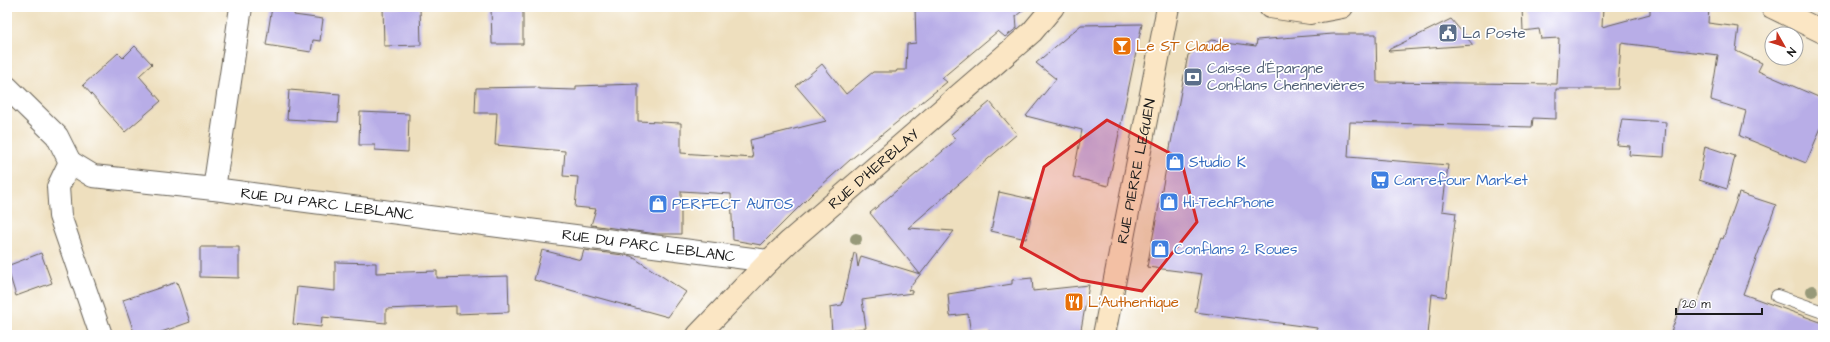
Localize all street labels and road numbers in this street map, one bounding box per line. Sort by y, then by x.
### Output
street label: RUE PIERRE LEGUEN [1112,97,1160,245]
street label: RUE D'HERBLAY [824,124,923,214]
street label: RUE DU PARC LEBLANC [239,182,416,225]
street label: RUE DU PARC LEBLANC [561,224,737,267]

